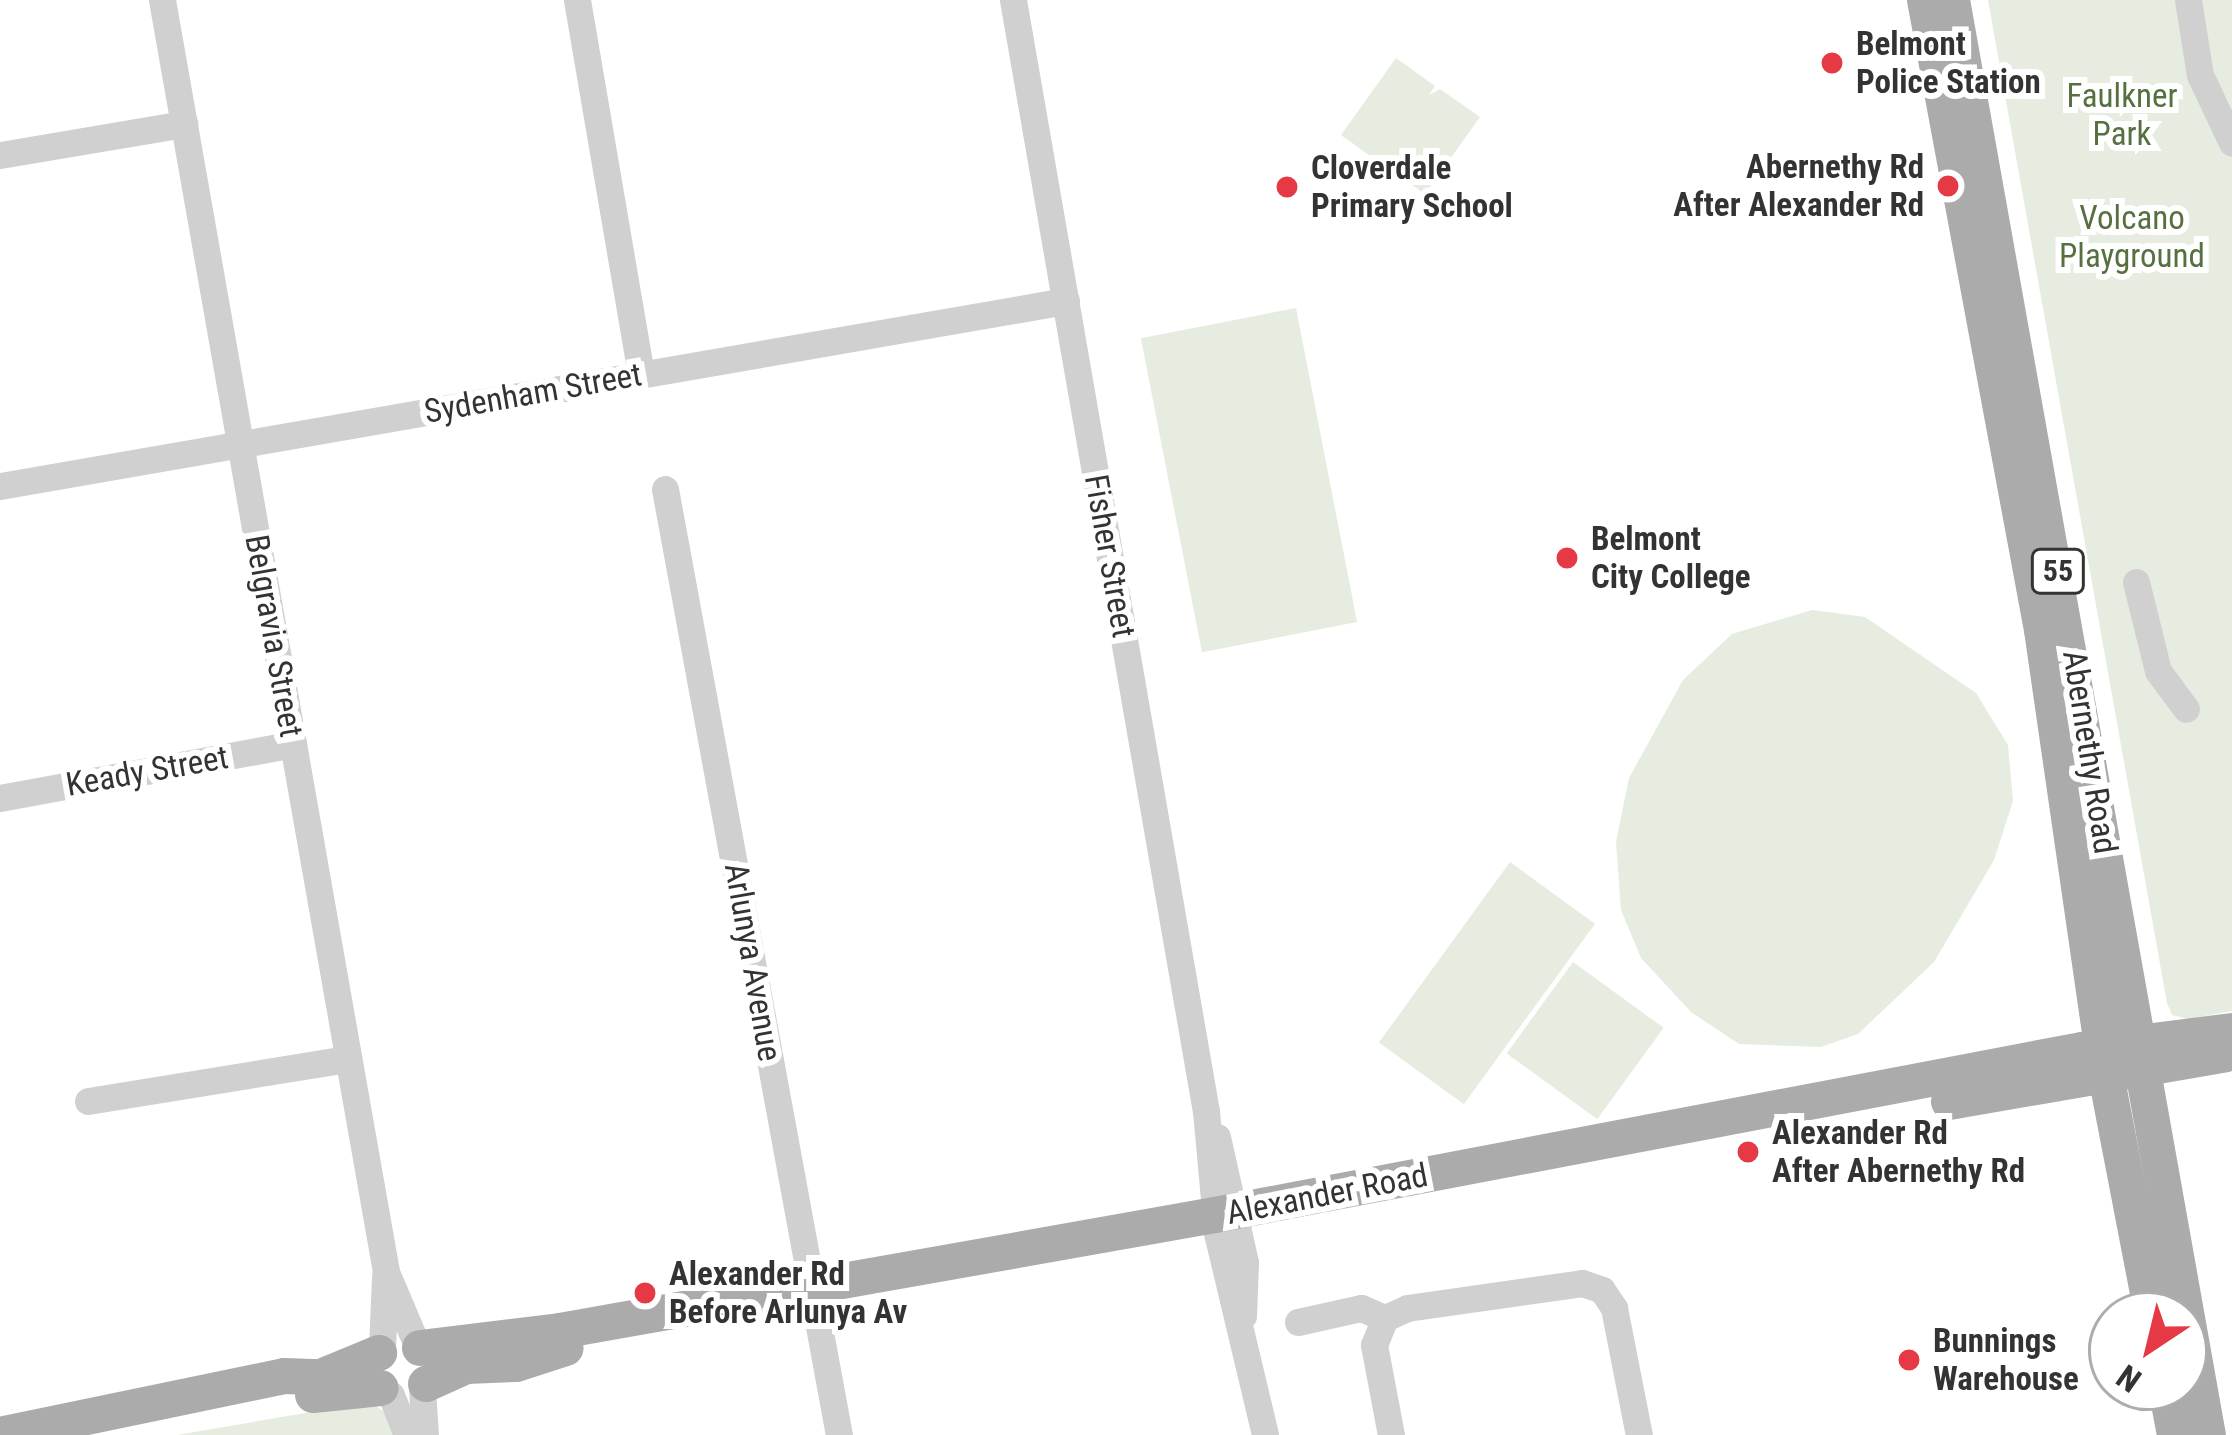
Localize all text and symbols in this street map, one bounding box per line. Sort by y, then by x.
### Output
place label: Belmont Police Station [1856,24,2041,102]
marker: Belmont Police Station [1819,50,1845,76]
park label: Faulkner Park [2066,76,2178,154]
place label: Abernethy Rd After Alexander Rd [1673,147,1924,225]
place label: Cloverdale Primary School [1311,148,1513,226]
marker: Abernethy Rd After Alexander Rd [1935,173,1961,199]
marker: Cloverdale Primary School [1274,174,1300,200]
park label: Volcano Playground [2059,198,2205,276]
street label: Sydenham Street [421,354,645,432]
street label: Fisher Street [1076,471,1144,641]
place label: Belmont City College [1591,519,1751,597]
street label: Belgravia Street [237,532,311,740]
marker: Belmont City College [1554,545,1580,571]
road number: 55 [2028,547,2088,595]
street label: Abernethy Road [2054,647,2126,857]
street label: Keady Street [63,737,231,805]
street label: Arlunya Avenue [716,860,790,1064]
place label: Alexander Rd After Abernethy Rd [1772,1113,2025,1191]
marker: Alexander Rd After Abernethy Rd [1735,1139,1761,1165]
street label: Alexander Road [1223,1155,1431,1233]
place label: Alexander Rd Before Arlunya Av [669,1254,907,1332]
marker: Alexander Rd Before Arlunya Av [632,1280,658,1306]
north arrow [2088,1291,2208,1411]
place label: Bunnings Warehouse [1933,1321,2079,1399]
marker: Bunnings Warehouse [1896,1347,1922,1373]
text: N [2109,1357,2148,1400]

